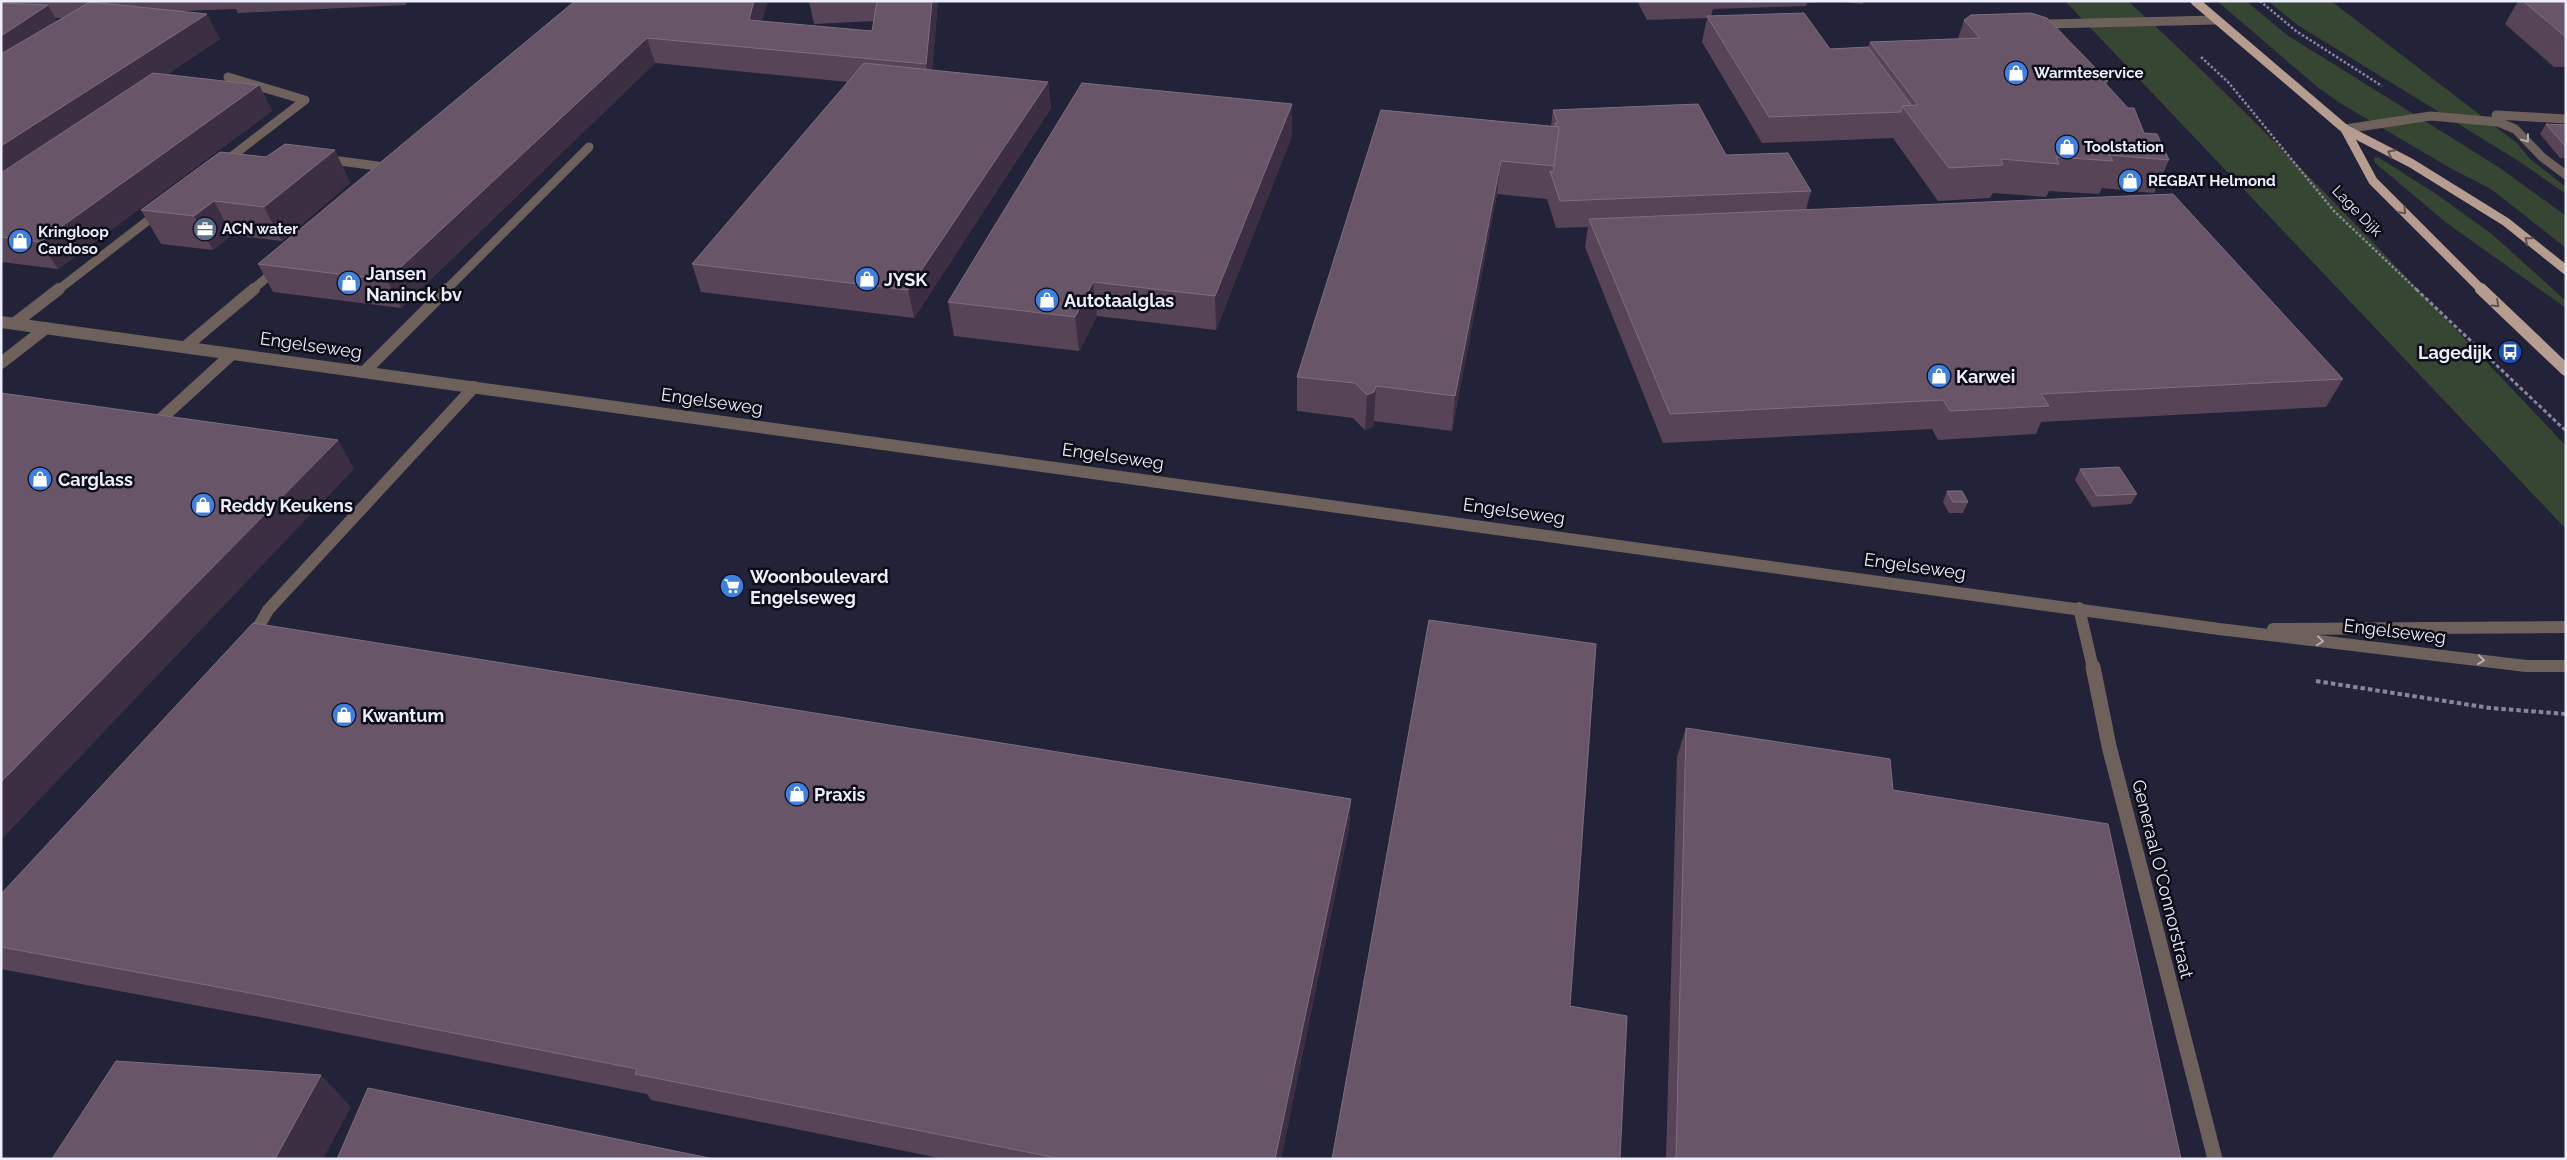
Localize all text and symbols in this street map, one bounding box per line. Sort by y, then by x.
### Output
shop icon: Warmteservice [2003,60,2029,86]
place label: Warmteservice [2034,64,2144,82]
one-way arrow [2520,133,2529,143]
shop icon: Toolstation [2054,134,2080,160]
place label: Toolstation [2084,138,2164,156]
one-way arrow [2387,149,2396,159]
shop icon: REGBAT Helmond [2117,168,2143,194]
place label: REGBAT Helmond [2148,172,2276,190]
street label: Lage Dijk [2328,182,2386,240]
one-way arrow [2397,206,2406,215]
office icon: ACN water [192,216,218,242]
place label: ACN water [222,220,298,238]
place label: Kringloop Cardoso [38,223,109,258]
shop icon: Kringloop Cardoso [7,228,33,254]
one-way arrow [2525,237,2534,245]
place label: Jansen Naninck bv [366,263,462,305]
shop icon: JYSK [854,266,880,292]
place label: JYSK [884,269,928,290]
shop icon: Jansen Naninck bv [336,270,362,296]
shop icon: Autotaalglas [1034,287,1060,313]
place label: Autotaalglas [1064,290,1174,311]
one-way arrow [2491,298,2500,307]
street label: Engelseweg [259,327,363,363]
bus stop icon: Lagedijk [2497,339,2523,365]
place label: Lagedijk [2418,342,2493,363]
shop icon: Karwei [1926,363,1952,389]
place label: Karwei [1956,366,2015,387]
street label: Engelseweg [660,383,764,419]
street label: Engelseweg [1061,438,1165,474]
shop icon: Carglass [27,466,53,492]
place label: Carglass [58,469,133,490]
shop icon: Reddy Keukens [190,492,216,518]
street label: Engelseweg [1462,493,1566,529]
place label: Reddy Keukens [220,495,353,516]
street label: Engelseweg [1863,548,1967,584]
place label: Woonboulevard Engelseweg [750,566,889,608]
supermarket icon: Woonboulevard Engelseweg [719,573,745,599]
street label: Engelseweg [2343,614,2447,648]
one-way arrow [2316,635,2324,646]
one-way arrow [2478,654,2486,665]
shop icon: Kwantum [331,702,357,728]
place label: Kwantum [362,705,444,726]
street label: Generaal O'Connorstraat [2128,777,2198,981]
shop icon: Praxis [784,781,810,807]
place label: Praxis [814,784,866,805]

